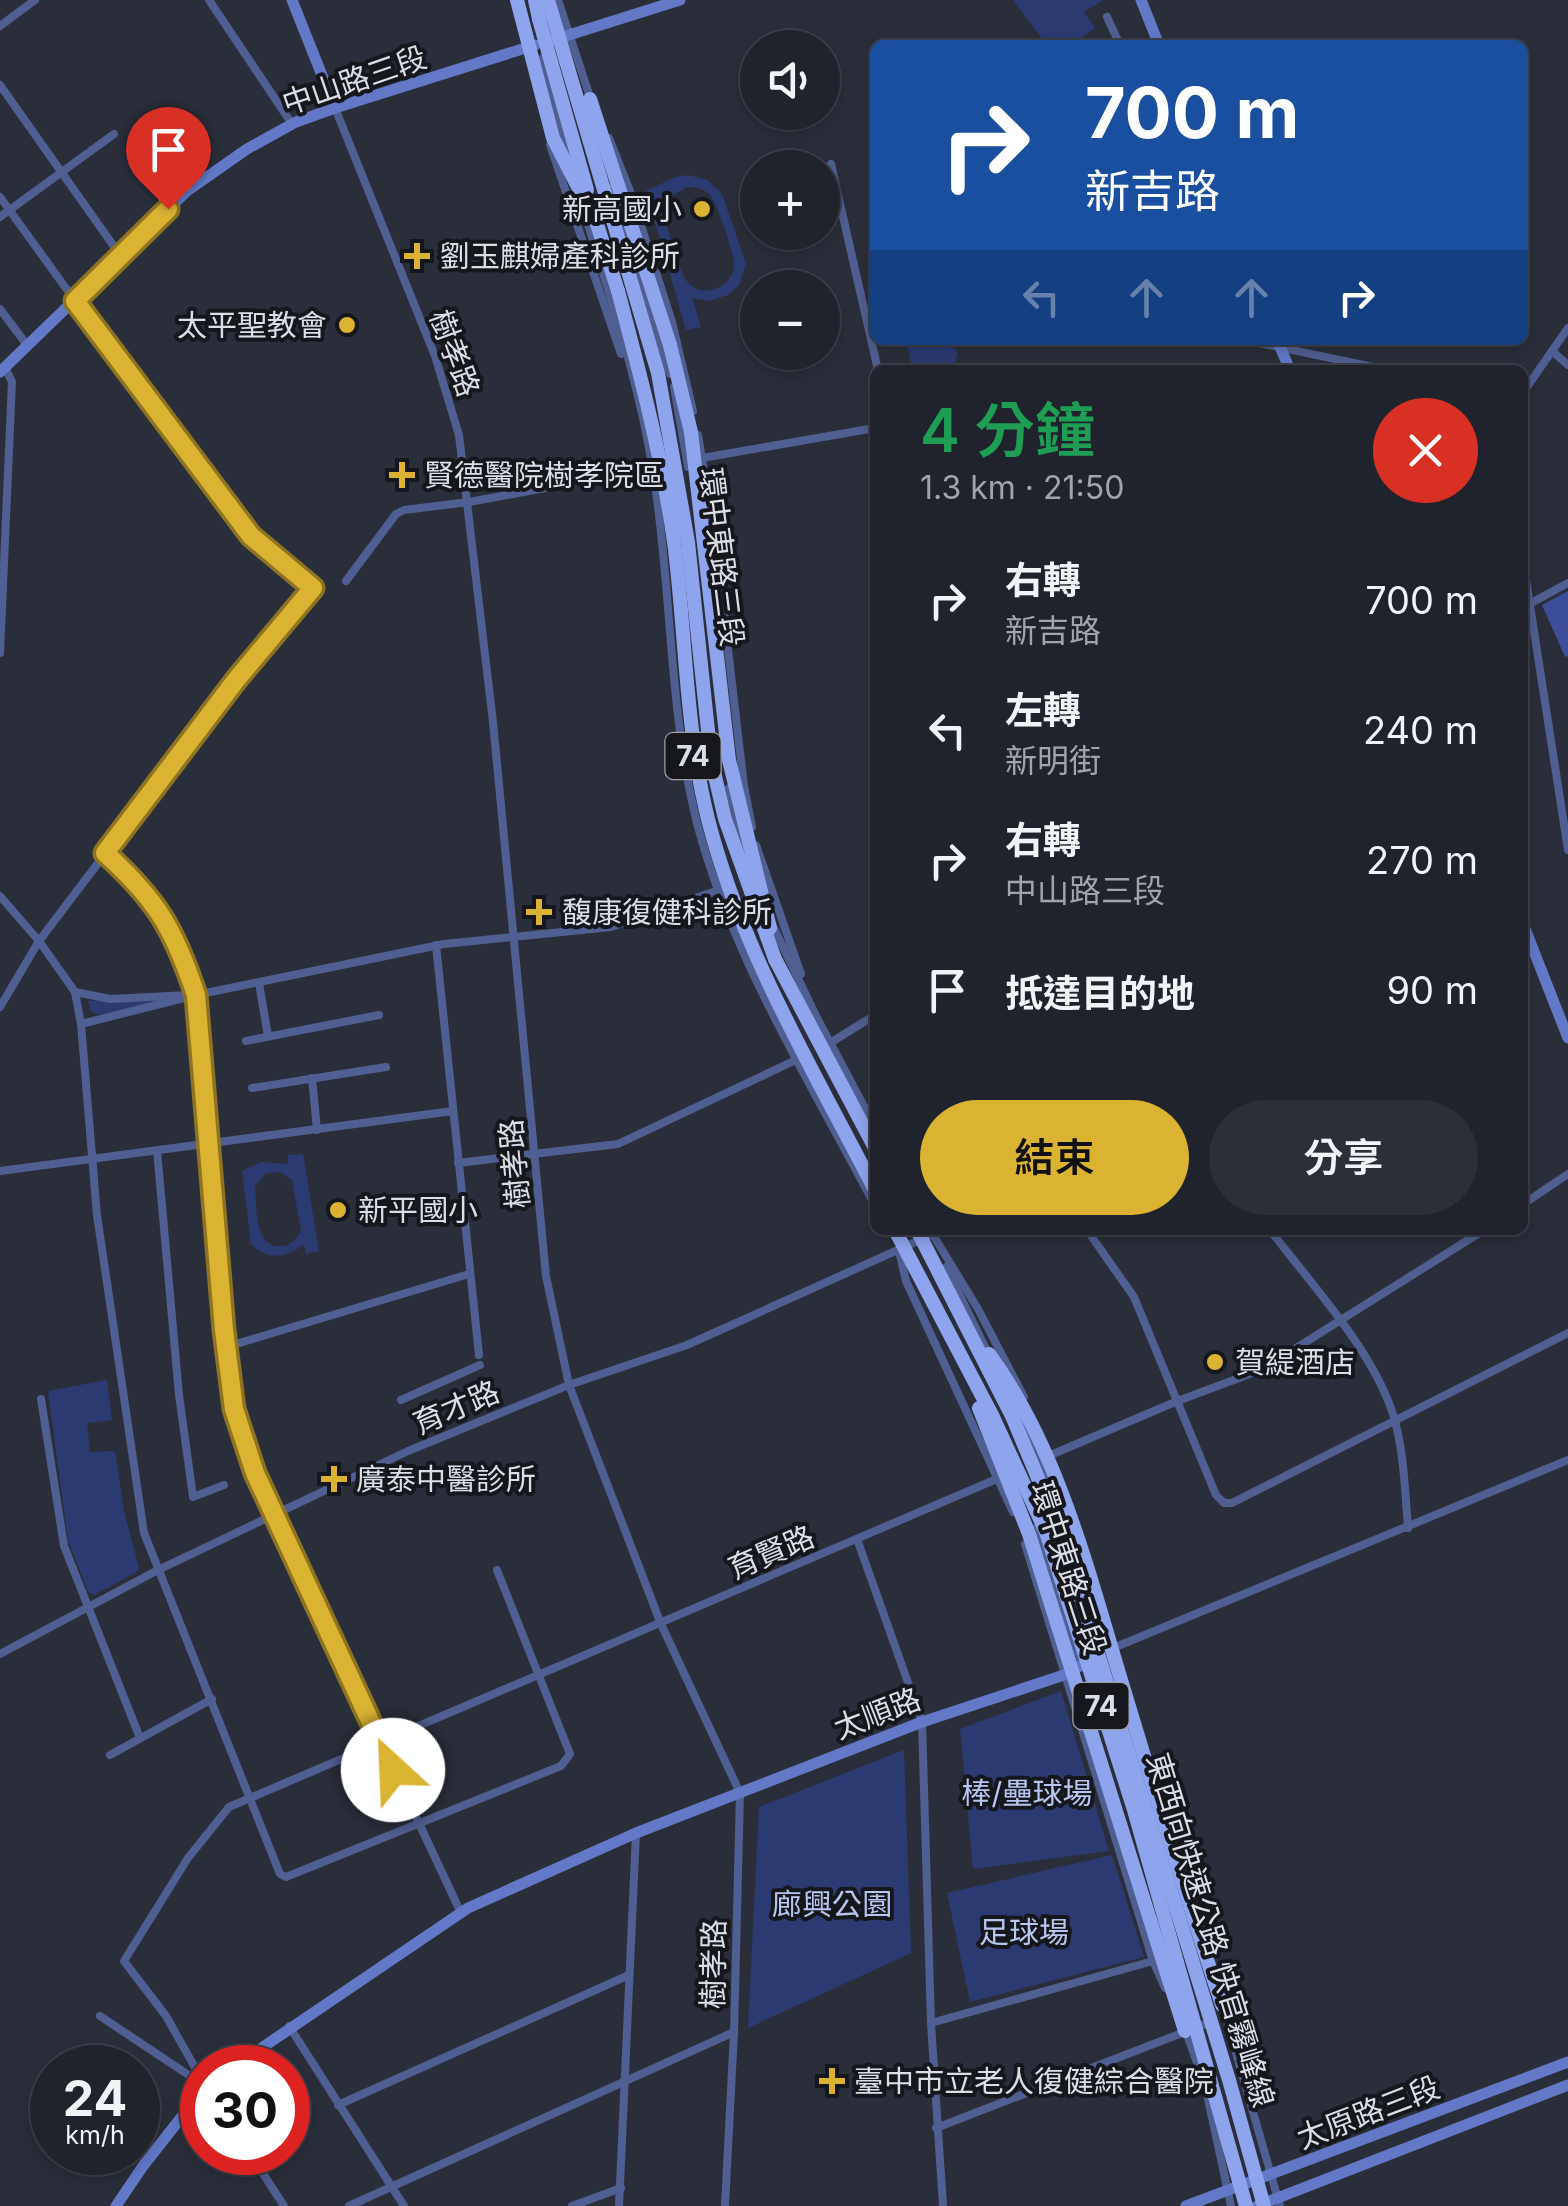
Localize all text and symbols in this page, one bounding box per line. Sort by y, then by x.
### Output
map controls [740,30,840,370]
button: sound [740,30,840,130]
street label: 中山路三段 [277,39,431,121]
text: 700 m [1085,70,1299,155]
icon: right [920,80,1050,210]
pin [126,107,211,210]
icon: arrive [141,122,196,177]
button: + [740,150,840,250]
text: 新吉路 [1085,163,1220,218]
place label: 新高國小 [562,191,682,227]
marker: 新高國小 [691,198,713,220]
place label: 劉玉麒婦產科診所 [440,238,680,274]
marker: 劉玉麒婦產科診所 [404,243,430,269]
button: − [740,270,840,370]
icon: left [1014,270,1069,325]
icon: ahead [1119,270,1174,325]
icon: ahead [1224,270,1279,325]
icon: right [1329,270,1384,325]
street label: 樹孝路 [423,305,487,401]
place label: 太平聖教會 [177,307,327,343]
marker: 太平聖教會 [336,314,358,336]
text: 4 分鐘 [920,394,1095,466]
button: close [1373,398,1478,503]
place label: 賢德醫院樹孝院區 [424,457,664,493]
marker: 賢德醫院樹孝院區 [389,462,415,488]
street label: 環中東路三段 [693,465,751,649]
text: 1.3 km · 21:50 [920,468,1124,507]
text: 右轉 [1005,557,1081,603]
icon: right [920,573,975,628]
text: 700 m [1365,577,1478,623]
text: 新吉路 [1005,611,1101,650]
text: 左轉 [1005,687,1081,733]
icon: left [920,703,975,758]
text: 240 m [1363,707,1478,753]
road number: 74 [666,733,720,779]
text: 新明街 [1005,741,1101,780]
text: 右轉 [1005,817,1081,863]
icon: right [920,833,975,888]
text: 270 m [1366,837,1478,883]
text: 中山路三段 [1005,871,1165,910]
place label: 馥康復健科診所 [562,894,772,930]
marker: 馥康復健科診所 [526,899,552,925]
icon: arrive [920,963,975,1018]
text: 90 m [1386,967,1478,1013]
text: 抵達目的地 [1005,970,1195,1016]
button: 結束 [920,1100,1189,1215]
button: 分享 [1209,1100,1478,1215]
street label: 樹孝路 [492,1118,536,1210]
place label: 新平國小 [358,1192,478,1228]
marker: 新平國小 [327,1199,349,1221]
place label: 賀緹酒店 [1235,1344,1355,1380]
marker: 賀緹酒店 [1204,1351,1226,1373]
street label: 育才路 [408,1373,504,1441]
place label: 廣泰中醫診所 [356,1461,536,1497]
marker: 廣泰中醫診所 [321,1466,347,1492]
street label: 環中東路三段 [1024,1477,1114,1659]
street label: 育賢路 [723,1518,819,1586]
street label: 太順路 [829,1680,925,1746]
road number: 74 [1074,1683,1128,1729]
position arrow [341,1718,445,1822]
street label: 東西向快速公路 快官霧峰線 [1140,1749,1282,2111]
park label: 棒/壘球場 [962,1775,1092,1811]
park label: 廊興公園 [772,1886,892,1922]
park label: 足球場 [979,1914,1069,1950]
street label: 樹孝路 [694,1919,732,2009]
speed limit sign: 30 [180,2045,310,2175]
place label: 臺中市立老人復健綜合醫院 [854,2063,1214,2099]
text: 24 [63,2068,127,2128]
marker: 臺中市立老人復健綜合醫院 [819,2068,845,2094]
street label: 太原路三段 [1292,2068,1444,2156]
text: km/h [65,2120,125,2150]

